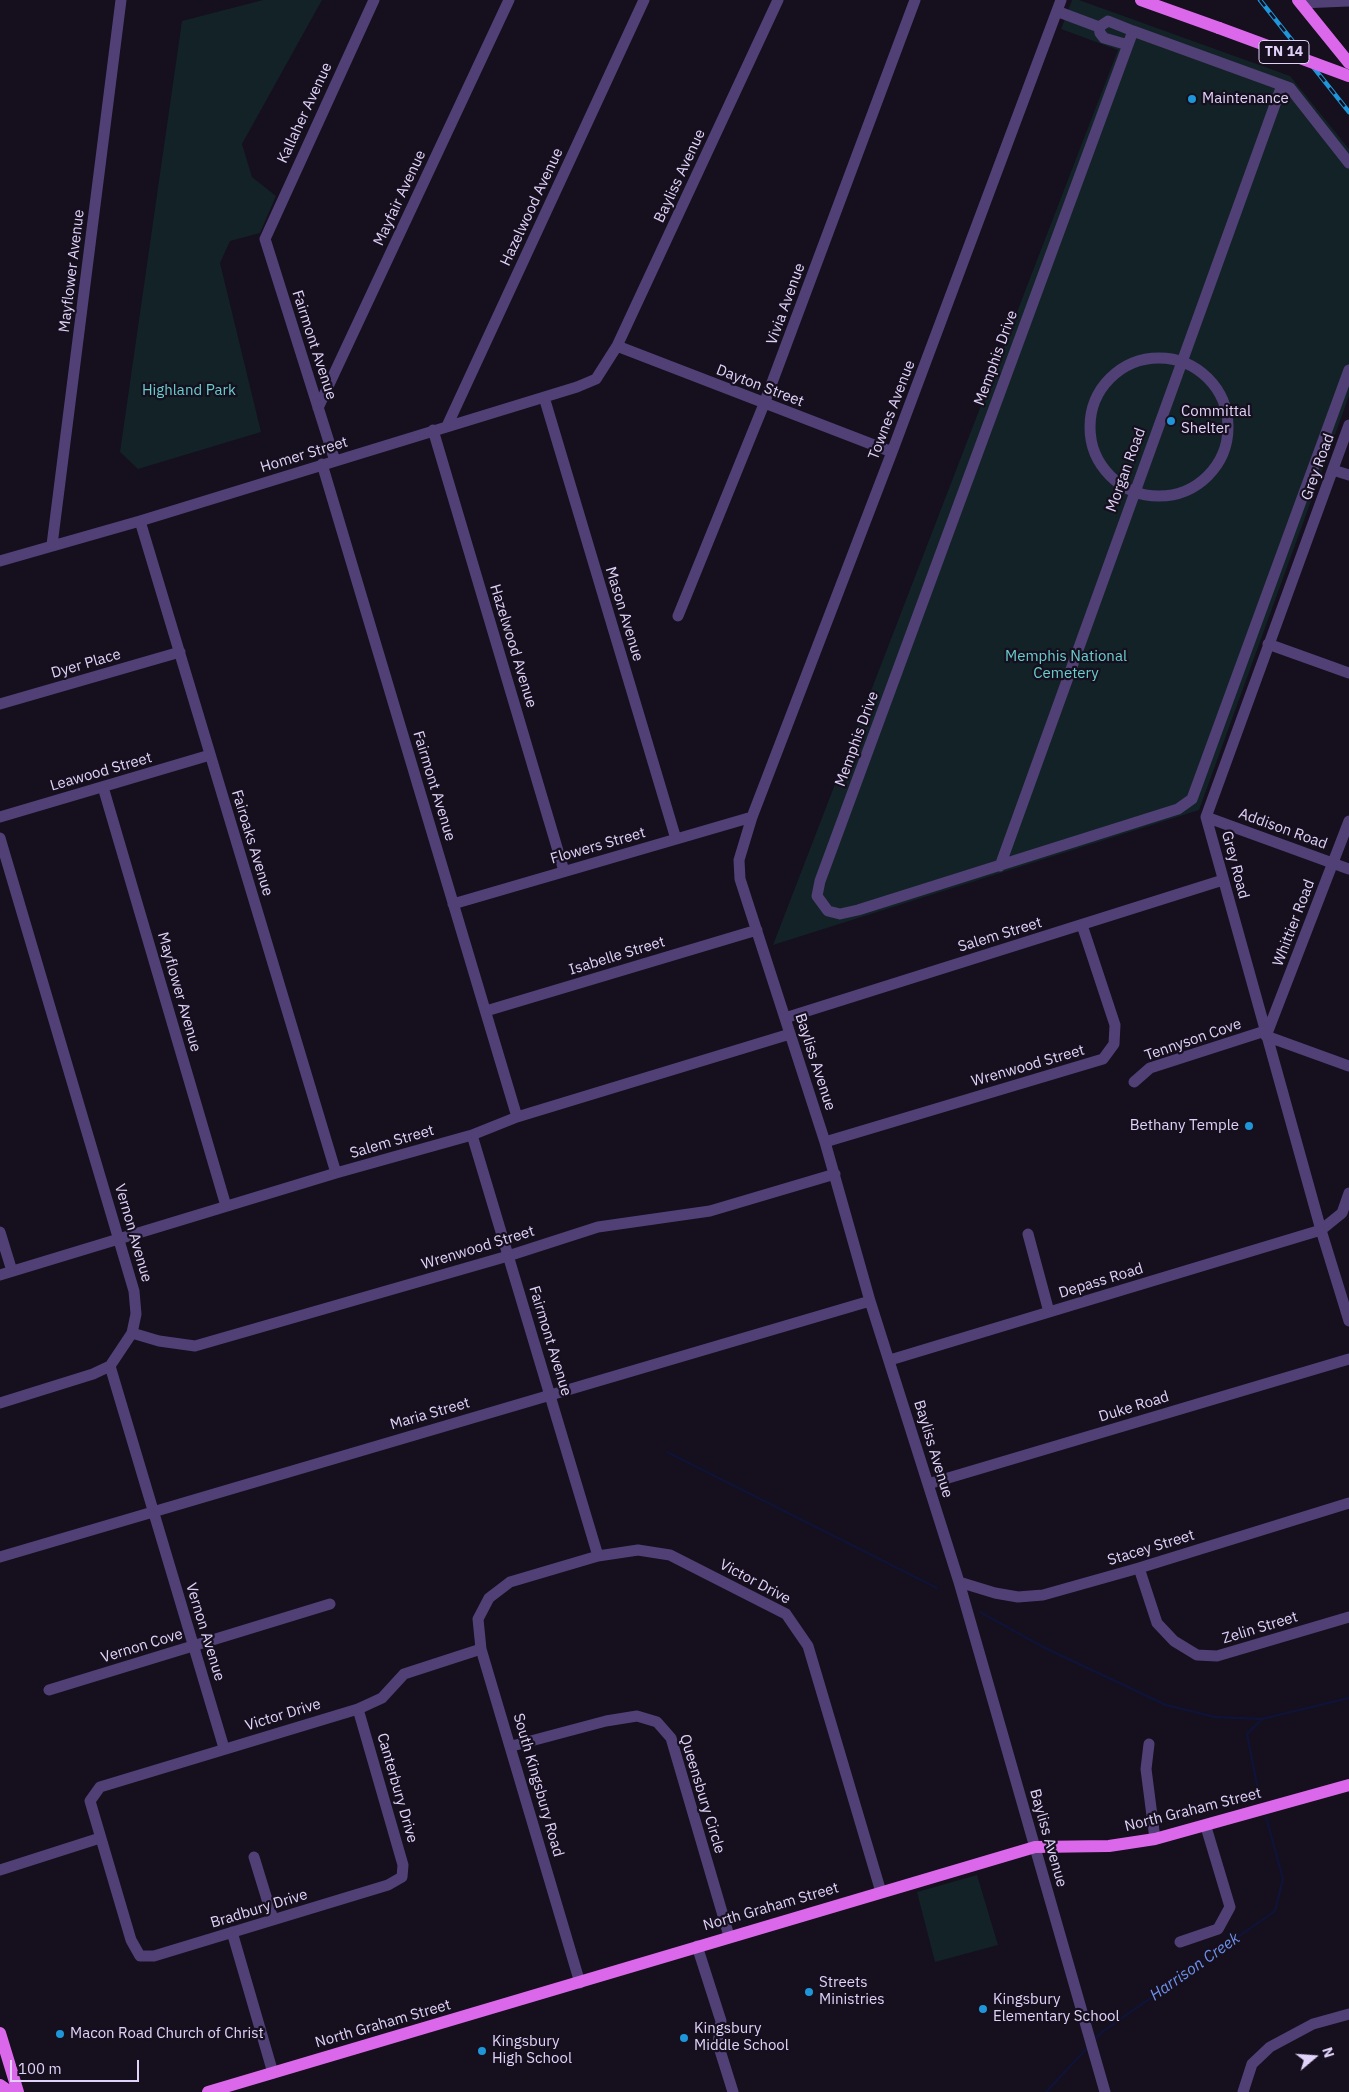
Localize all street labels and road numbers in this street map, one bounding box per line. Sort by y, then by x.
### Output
road number: TN 14 [1259,41,1309,64]
street label: Kallaher Avenue [274,60,336,166]
street label: Bayliss Avenue [650,126,710,226]
street label: Hazelwood Avenue [497,145,567,269]
street label: Mayfair Avenue [370,147,430,249]
street label: Mayflower Avenue [56,209,88,333]
street label: Vivia Avenue [763,261,809,347]
street label: Fairmont Avenue [288,288,340,402]
street label: Memphis Drive [970,308,1022,408]
street label: Townes Avenue [865,358,919,462]
street label: Dayton Street [714,361,806,411]
street label: Morgan Road [1102,425,1150,515]
street label: Grey Road [1298,431,1338,503]
street label: Homer Street [258,433,350,477]
street label: Mason Avenue [601,564,647,664]
street label: Hazelwood Avenue [486,582,540,710]
street label: Dyer Place [49,645,123,683]
street label: Memphis Drive [831,689,883,789]
street label: Fairmont Avenue [409,729,459,843]
street label: Leawood Street [48,749,154,795]
street label: Fairoaks Avenue [227,788,277,898]
street label: Addison Road [1236,805,1330,853]
street label: Flowers Street [548,824,648,868]
street label: Grey Road [1217,829,1253,901]
street label: Whittier Road [1269,877,1319,969]
street label: Salem Street [956,914,1044,956]
street label: Mayflower Avenue [153,930,205,1054]
street label: Isabelle Street [567,933,667,979]
street label: Bayliss Avenue [791,1011,839,1113]
street label: Tennyson Cove [1142,1015,1244,1065]
street label: Wrenwood Street [969,1041,1087,1091]
street label: Salem Street [348,1121,436,1163]
street label: Vernon Avenue [110,1182,156,1284]
street label: Wrenwood Street [419,1222,537,1274]
street label: Depass Road [1057,1260,1145,1302]
street label: Fairmont Avenue [525,1284,575,1398]
street label: Duke Road [1097,1388,1171,1426]
street label: Maria Street [388,1394,472,1434]
street label: Bayliss Avenue [910,1398,956,1500]
street label: Stacey Street [1105,1526,1197,1570]
street label: Victor Drive [716,1556,794,1608]
street label: Vernon Avenue [182,1581,228,1683]
street label: Zelin Street [1220,1608,1300,1648]
street label: Vernon Cove [99,1625,185,1667]
street label: Victor Drive [243,1695,323,1735]
street label: South Kingsbury Road [509,1711,567,1859]
street label: Canterbury Drive [373,1731,421,1845]
street label: Queensbury Circle [675,1732,729,1856]
street label: North Graham Street [1123,1784,1263,1836]
street label: Bayliss Avenue [1025,1787,1071,1889]
street label: North Graham Street [701,1879,841,1935]
street label: Bradbury Drive [208,1886,310,1932]
street label: North Graham Street [313,1996,453,2052]

